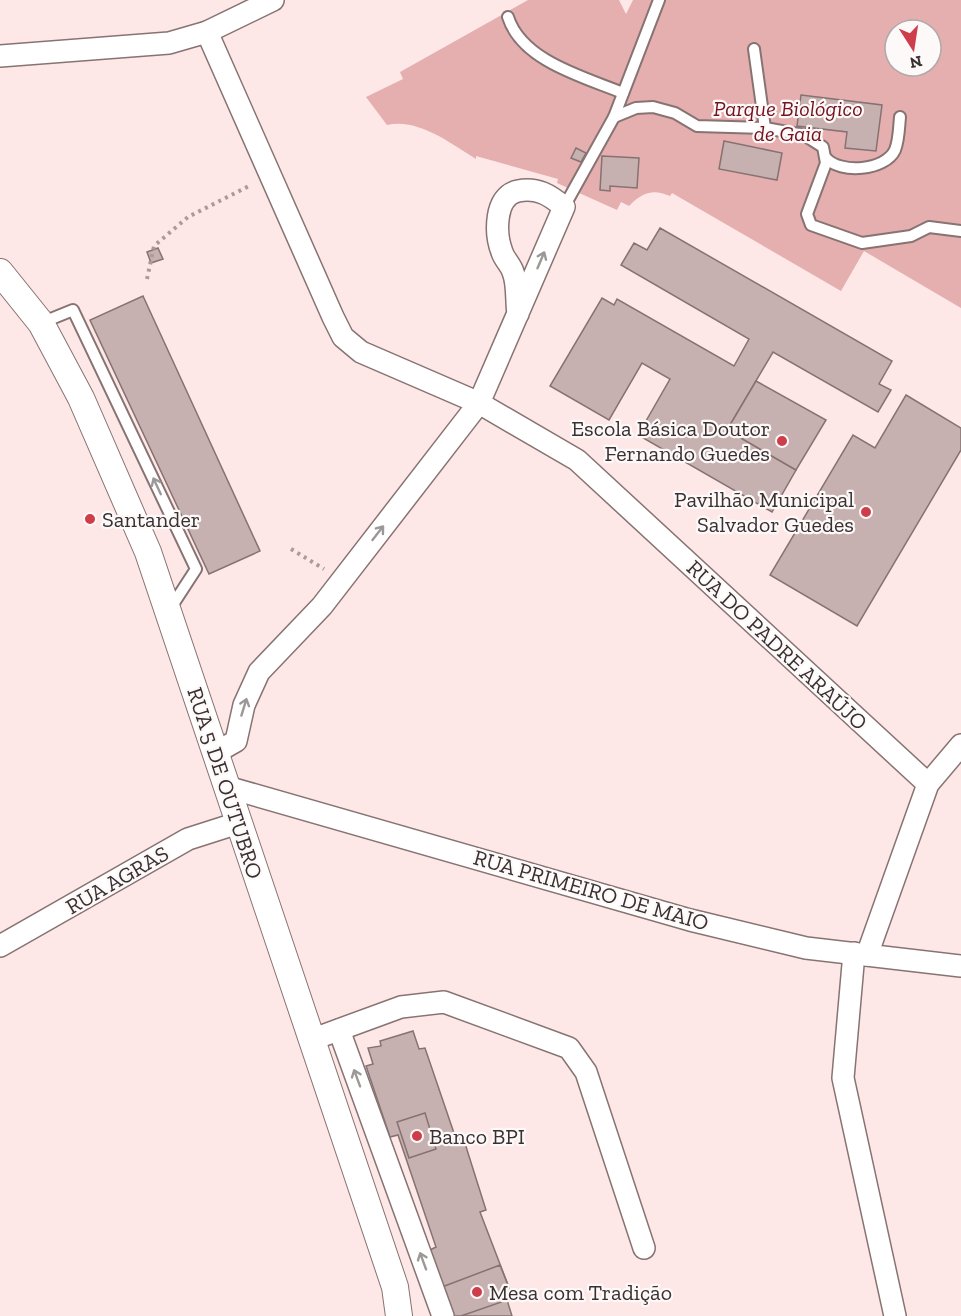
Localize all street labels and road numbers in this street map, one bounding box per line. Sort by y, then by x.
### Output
street label: RUA DO PADRE ARAÚJO [681,554,873,736]
street label: RUA 5 DE OUTUBRO [181,684,269,882]
street label: RUA AGRAS [61,840,173,920]
street label: RUA PRIMEIRO DE MAIO [470,843,712,937]

